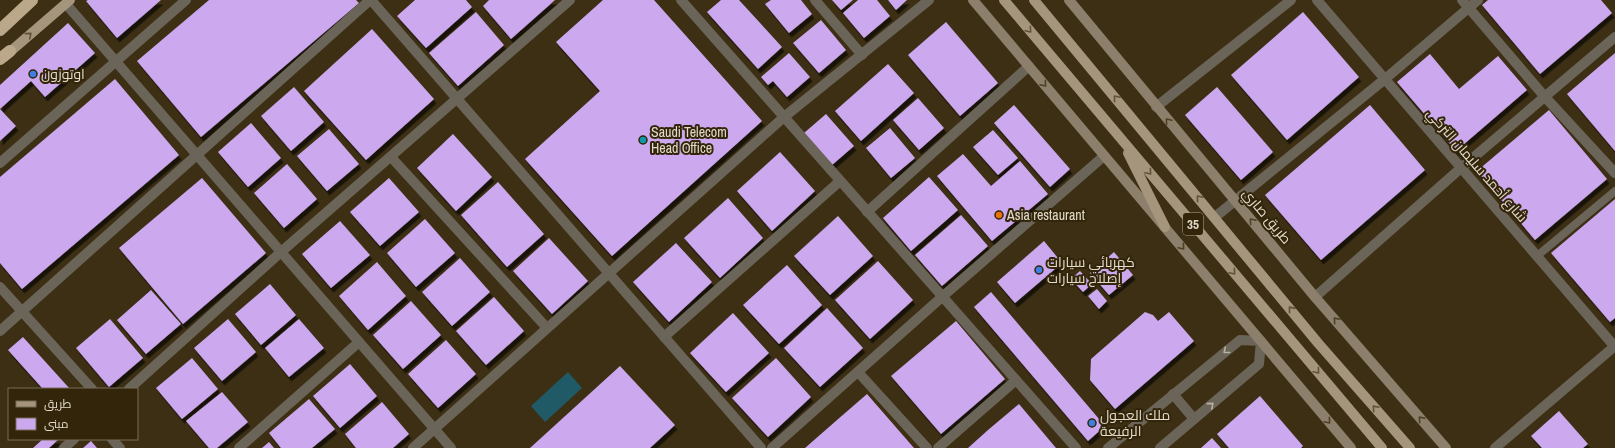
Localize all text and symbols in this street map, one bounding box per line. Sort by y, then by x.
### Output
one-way arrow [1025,25,1032,32]
one-way arrow [25,33,32,40]
place label: اوتوزون [41,65,85,83]
marker: اوتوزون [28,69,38,79]
one-way arrow [1039,79,1046,86]
one-way arrow [1114,96,1121,103]
street label: شارع أحمد سليمان التركي [1420,104,1531,228]
one-way arrow [1166,119,1173,126]
place label: Saudi Telecom Head Office [651,123,727,157]
marker: Saudi Telecom Head Office [638,135,648,145]
one-way arrow [1145,167,1152,175]
street label: طريق صاري [1236,185,1295,249]
one-way arrow [1197,195,1204,203]
place label: Asia restaurant [1006,206,1085,224]
marker: Asia restaurant [994,210,1004,220]
road number: 35 [1183,213,1203,235]
one-way arrow [1250,218,1257,225]
one-way arrow [1177,242,1184,250]
place label: كهربائي سيارات إصلاح سيارات [1047,253,1135,287]
marker: كهربائي سيارات إصلاح سيارات [1034,265,1044,275]
one-way arrow [1228,267,1235,274]
one-way arrow [1289,307,1296,314]
one-way arrow [1333,318,1340,325]
one-way arrow [1224,346,1231,353]
one-way arrow [1312,366,1319,374]
legend [8,388,138,440]
text: طريق [44,396,72,412]
one-way arrow [1207,402,1214,409]
one-way arrow [1372,405,1380,413]
place label: ملك العجول الرفيعة [1100,406,1170,440]
text: مبنى [44,416,69,432]
one-way arrow [1418,416,1425,423]
one-way arrow [1324,417,1331,424]
marker: ملك العجول الرفيعة [1087,418,1097,428]

